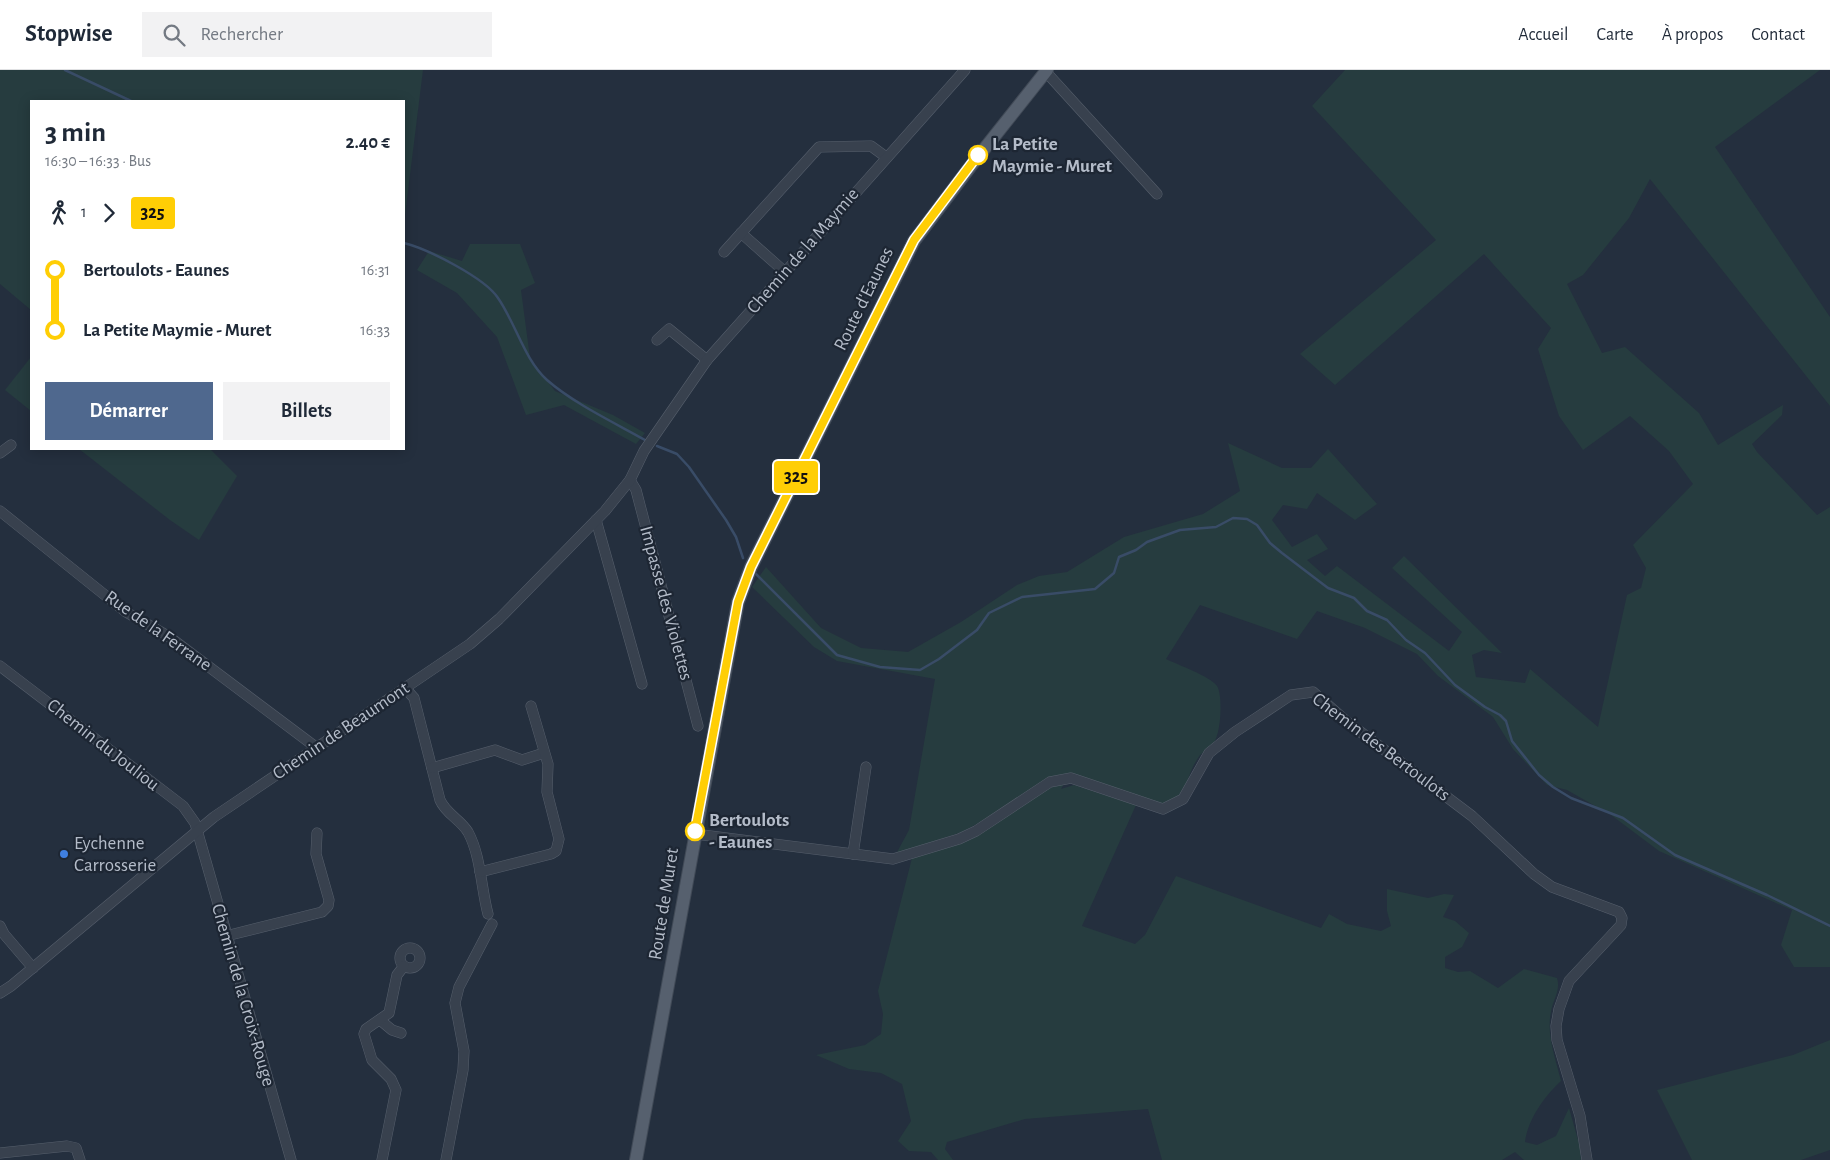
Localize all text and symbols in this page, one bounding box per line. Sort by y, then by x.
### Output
search box [142,12,492,57]
icon: search [160,21,188,49]
text: Stopwise [25,22,112,46]
text: Rechercher [200,25,283,44]
text: Accueil [1518,26,1569,44]
text: Carte [1597,26,1634,44]
text: À propos [1662,26,1723,44]
text: Contact [1751,26,1805,44]
text: 3 min [45,119,106,147]
text: 2.40 € [346,133,390,152]
place label: La Petite Maymie - Muret [992,135,1112,176]
marker: La Petite Maymie - Muret [968,145,988,165]
text: 16:30 – 16:33 · Bus [45,153,151,169]
street label: Chemin de la Maymie [743,185,863,317]
icon: walk [45,199,73,227]
icon: forward [95,199,123,227]
text: 1 [81,204,87,220]
text: 325 [141,204,165,222]
street label: Route d'Eaunes [831,244,897,354]
text: Bertoulots - Eaunes [83,261,229,280]
text: 16:31 [361,262,390,278]
text: La Petite Maymie - Muret [83,321,272,340]
text: 16:33 [360,322,390,338]
button: Démarrer [45,382,213,440]
button: Billets [223,382,390,440]
line badge: 325 [767,461,825,493]
text: 325 [784,468,808,486]
street label: Impasse des Violettes [636,524,696,682]
street label: Rue de la Ferrane [101,587,215,675]
street label: Chemin de Beaumont [269,678,413,784]
street label: Chemin des Bertoulots [1309,689,1453,805]
street label: Chemin du Jouliou [43,695,163,795]
place label: Bertoulots - Eaunes [709,811,789,852]
marker: Bertoulots - Eaunes [685,821,705,841]
place label: Eychenne Carrosserie [74,834,156,875]
street label: Route de Muret [646,847,682,961]
marker: Eychenne Carrosserie [58,848,70,860]
street label: Chemin de la Croix-Rouge [208,902,278,1088]

